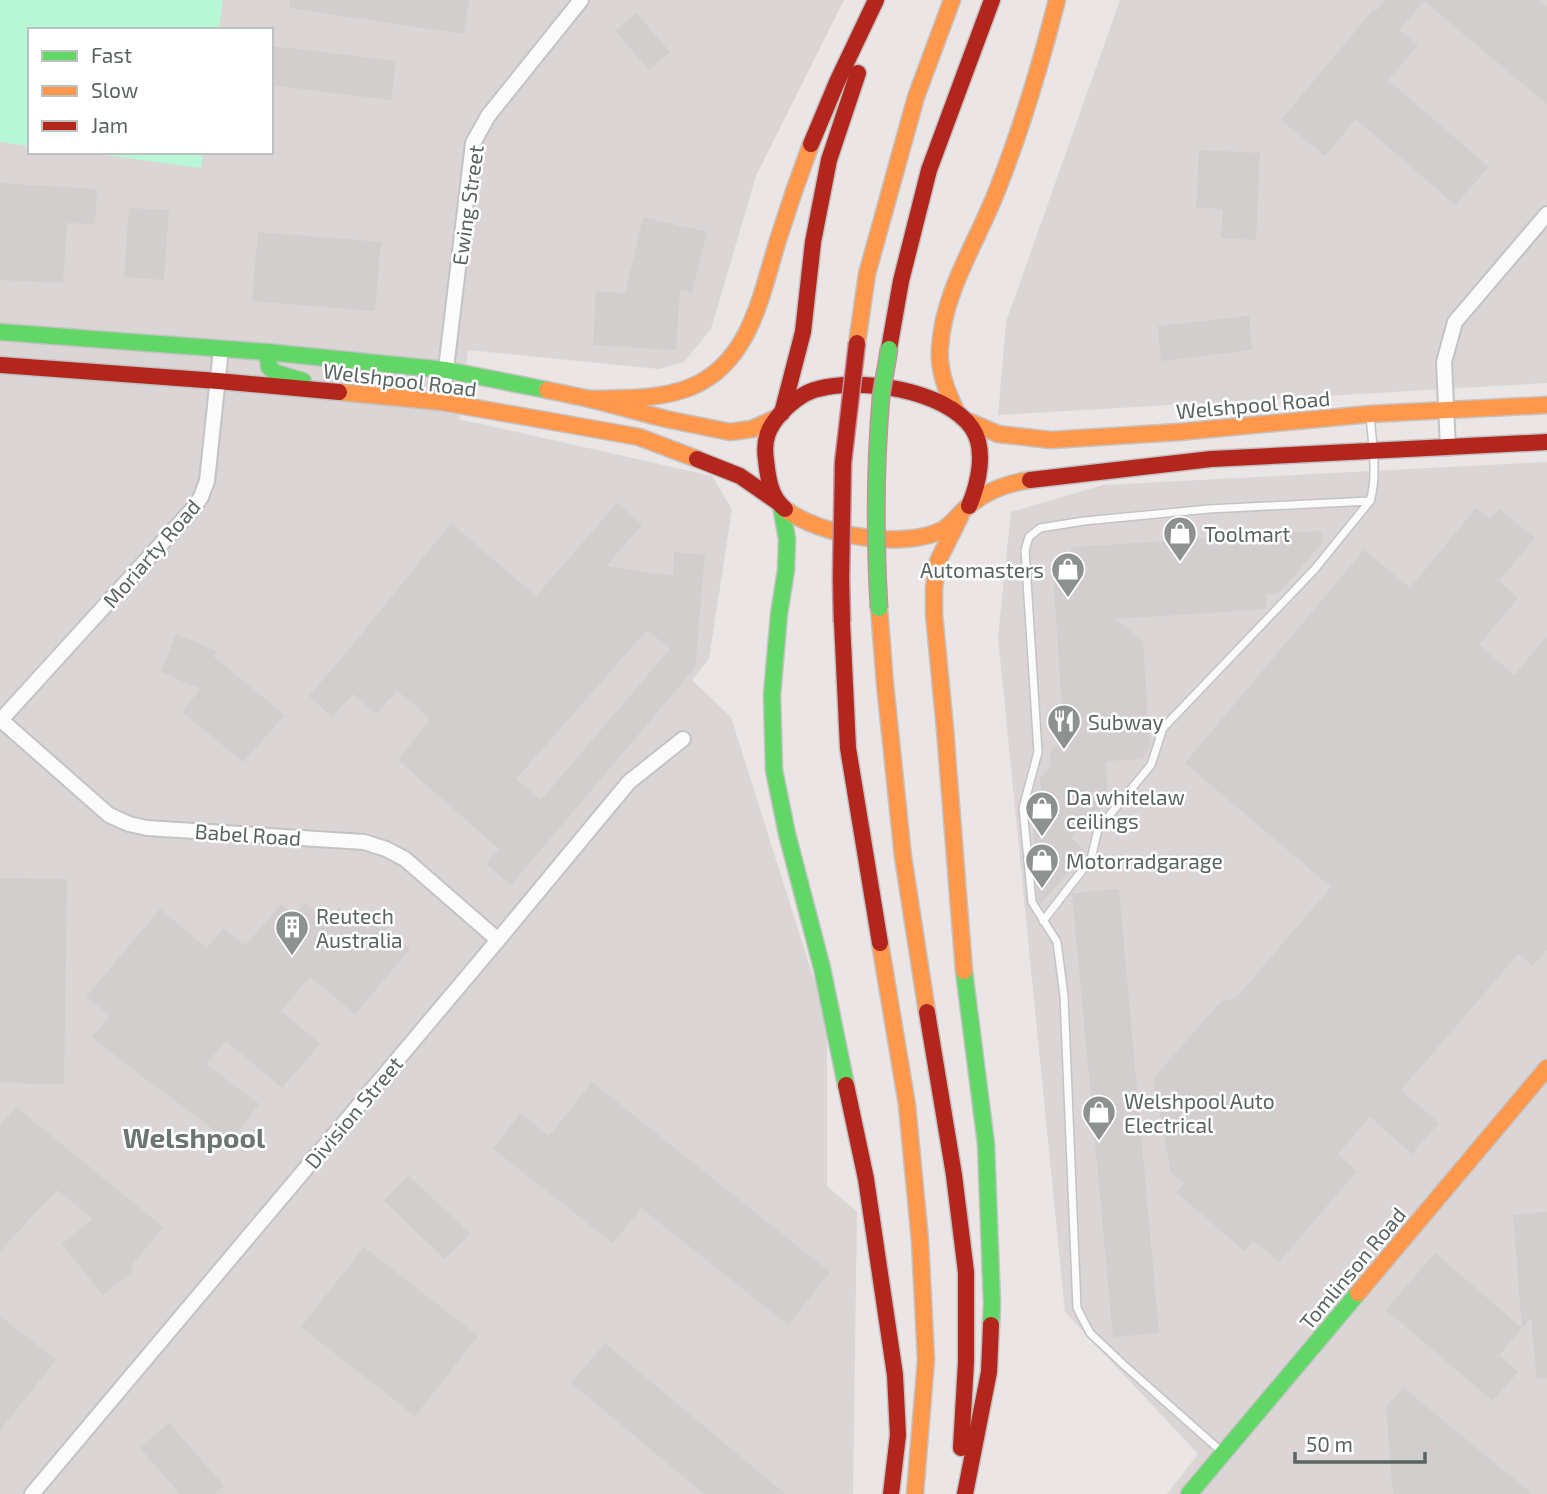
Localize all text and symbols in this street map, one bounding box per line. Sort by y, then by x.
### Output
legend [28,28,273,154]
text: Fast [91,42,132,67]
text: Slow [91,77,138,102]
text: Jam [91,112,128,137]
street label: Ewing Street [446,143,488,267]
street label: Welshpool Road [322,357,478,401]
street label: Welshpool Road [1175,385,1331,423]
street label: Moriarty Road [97,494,205,612]
shop icon: Toolmart [1161,514,1199,563]
place label: Toolmart [1204,521,1290,546]
shop icon: Automasters [1049,550,1087,599]
place label: Automasters [920,557,1044,582]
restaurant icon: Subway [1045,702,1083,751]
place label: Subway [1088,709,1164,734]
place label: Da whitelaw ceilings [1066,784,1185,833]
shop icon: Da whitelaw ceilings [1023,789,1061,838]
street label: Babel Road [194,818,302,850]
shop icon: Motorradgarage [1023,841,1061,890]
place label: Motorradgarage [1066,848,1223,873]
place label: Reutech Australia [316,903,403,952]
building icon: Reutech Australia [273,908,311,957]
street label: Division Street [299,1051,407,1173]
place label: Welshpool Auto Electrical [1124,1088,1275,1137]
shop icon: Welshpool Auto Electrical [1080,1093,1118,1142]
district label: Welshpool [123,1120,266,1154]
street label: Tomlinson Road [1294,1202,1410,1334]
scale bar [1295,1420,1424,1464]
text: 50 m [1306,1431,1353,1456]

